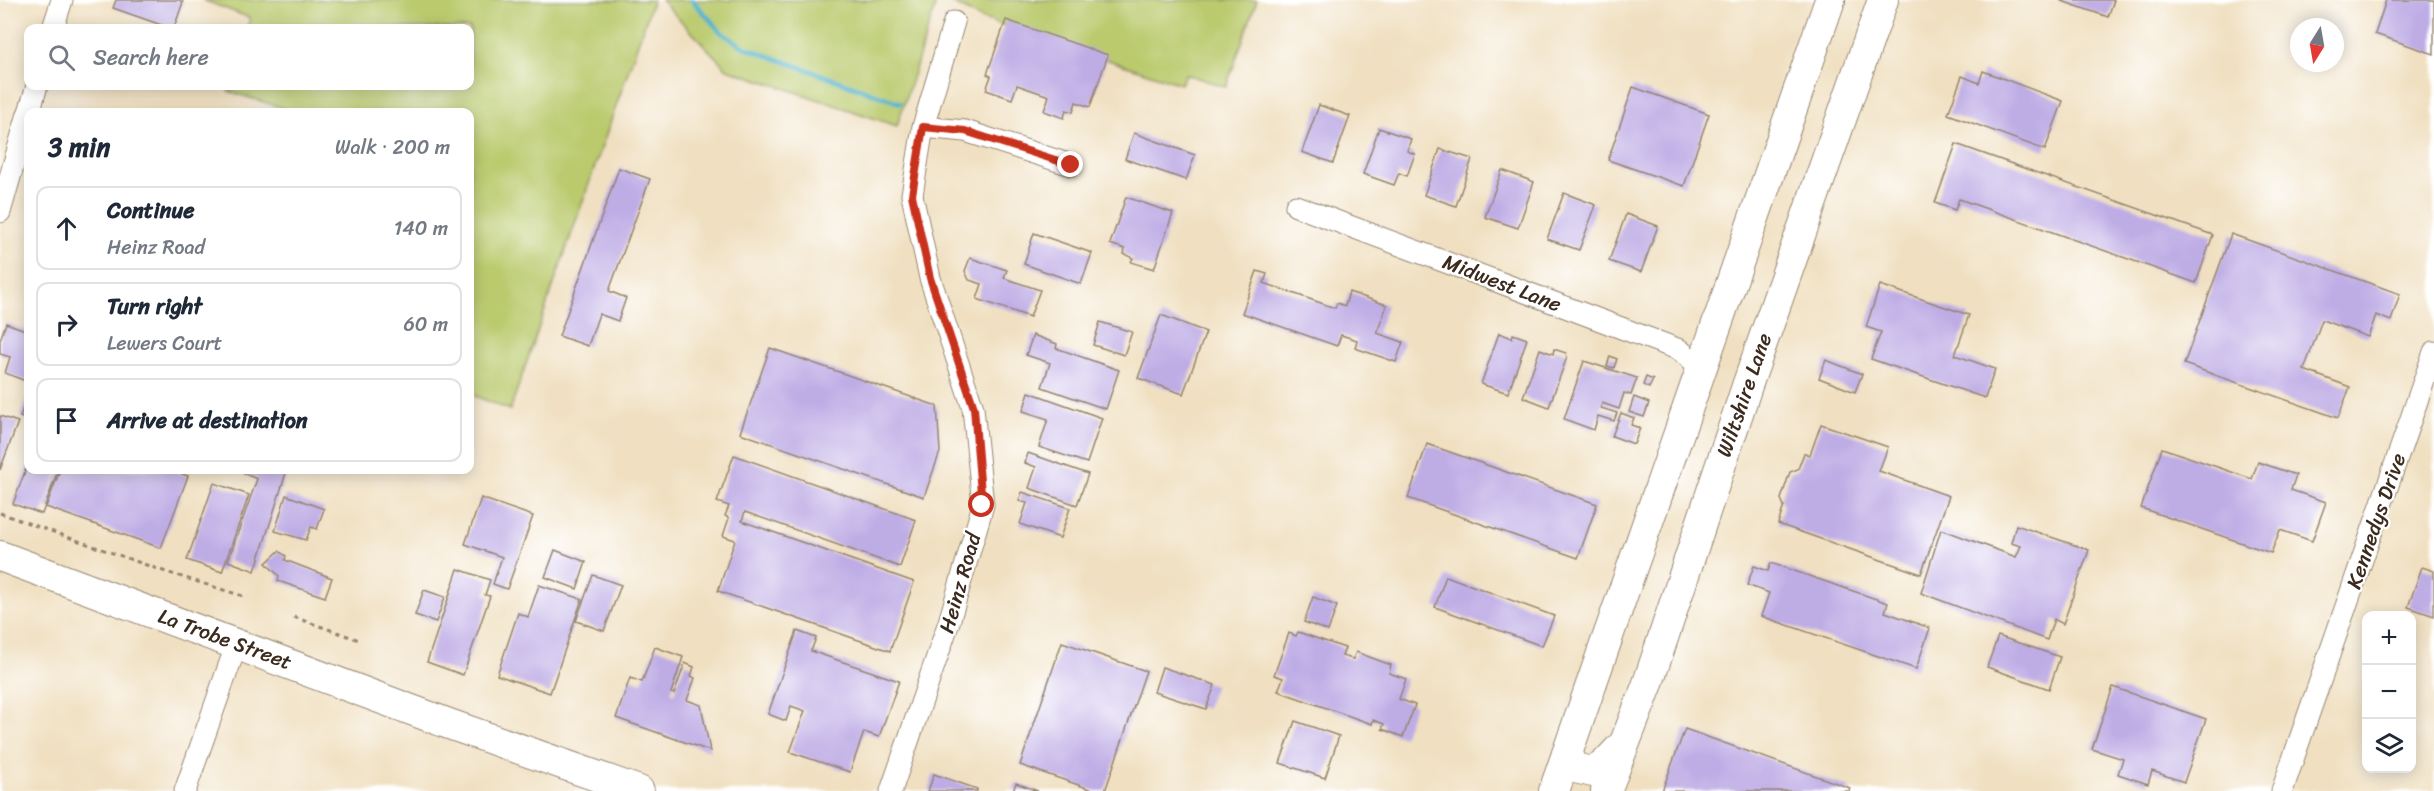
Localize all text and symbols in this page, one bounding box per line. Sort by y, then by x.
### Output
north arrow [2290,18,2344,72]
search box [24,24,474,90]
text: Search here [93,38,209,77]
icon: search [45,41,78,74]
text: 3 min [48,124,110,170]
text: Walk · 200 m [335,130,450,165]
route end [1057,151,1083,177]
text: Continue [107,191,195,230]
text: 140 m [394,211,448,246]
icon: ahead [50,212,83,245]
text: Heinz Road [107,230,205,265]
street label: Midwest Lane [1437,243,1567,323]
text: Turn right [107,287,202,326]
text: 60 m [403,307,448,342]
icon: right [50,308,83,341]
text: Lewers Court [107,326,222,361]
street label: Wiltshire Lane [1705,328,1783,462]
text: Arrive at destination [107,401,308,440]
icon: arrive [50,404,83,437]
street label: Kennedys Drive [2335,448,2417,594]
route start [968,491,994,517]
street label: Heinz Road [928,526,993,638]
street label: La Trobe Street [153,597,297,681]
map controls [2362,611,2416,773]
button: + [2362,611,2416,665]
button: − [2362,665,2416,719]
button: layers [2362,719,2416,773]

